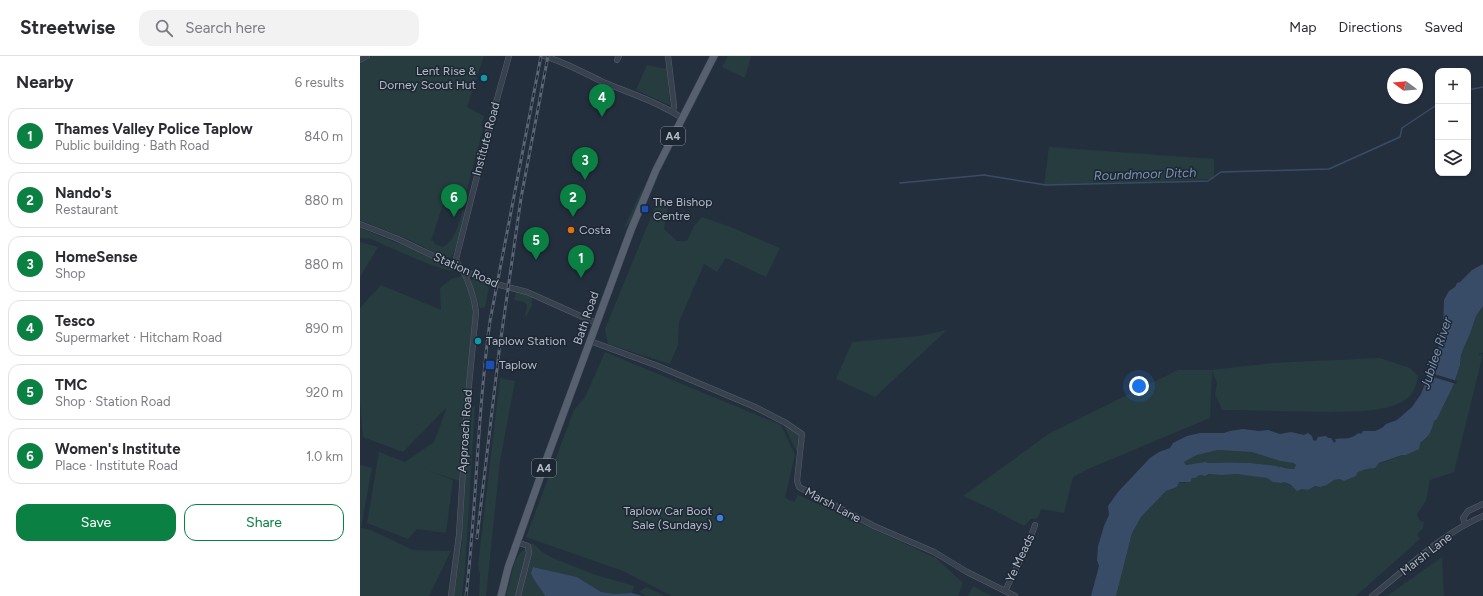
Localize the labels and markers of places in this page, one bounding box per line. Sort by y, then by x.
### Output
place label: Lent Rise & Dorney Scout Hut [379,64,476,92]
marker: Lent Rise & Dorney Scout Hut [479,73,489,83]
pin: 4 [589,84,615,117]
pin: 3 [572,147,598,180]
pin: 6 [441,184,467,217]
pin: 2 [560,184,586,217]
place label: The Bishop Centre [653,195,712,223]
marker: The Bishop Centre [640,204,650,214]
place label: Costa [579,223,611,237]
marker: Costa [566,225,576,235]
pin: 5 [523,227,549,260]
pin: 1 [568,245,594,278]
place label: Taplow Station [486,334,566,348]
marker: Taplow Station [473,336,483,346]
place label: Taplow [499,358,538,372]
marker: Taplow [484,359,496,371]
place label: Taplow Car Boot Sale (Sundays) [624,504,712,532]
marker: Taplow Car Boot Sale (Sundays) [715,513,725,523]

